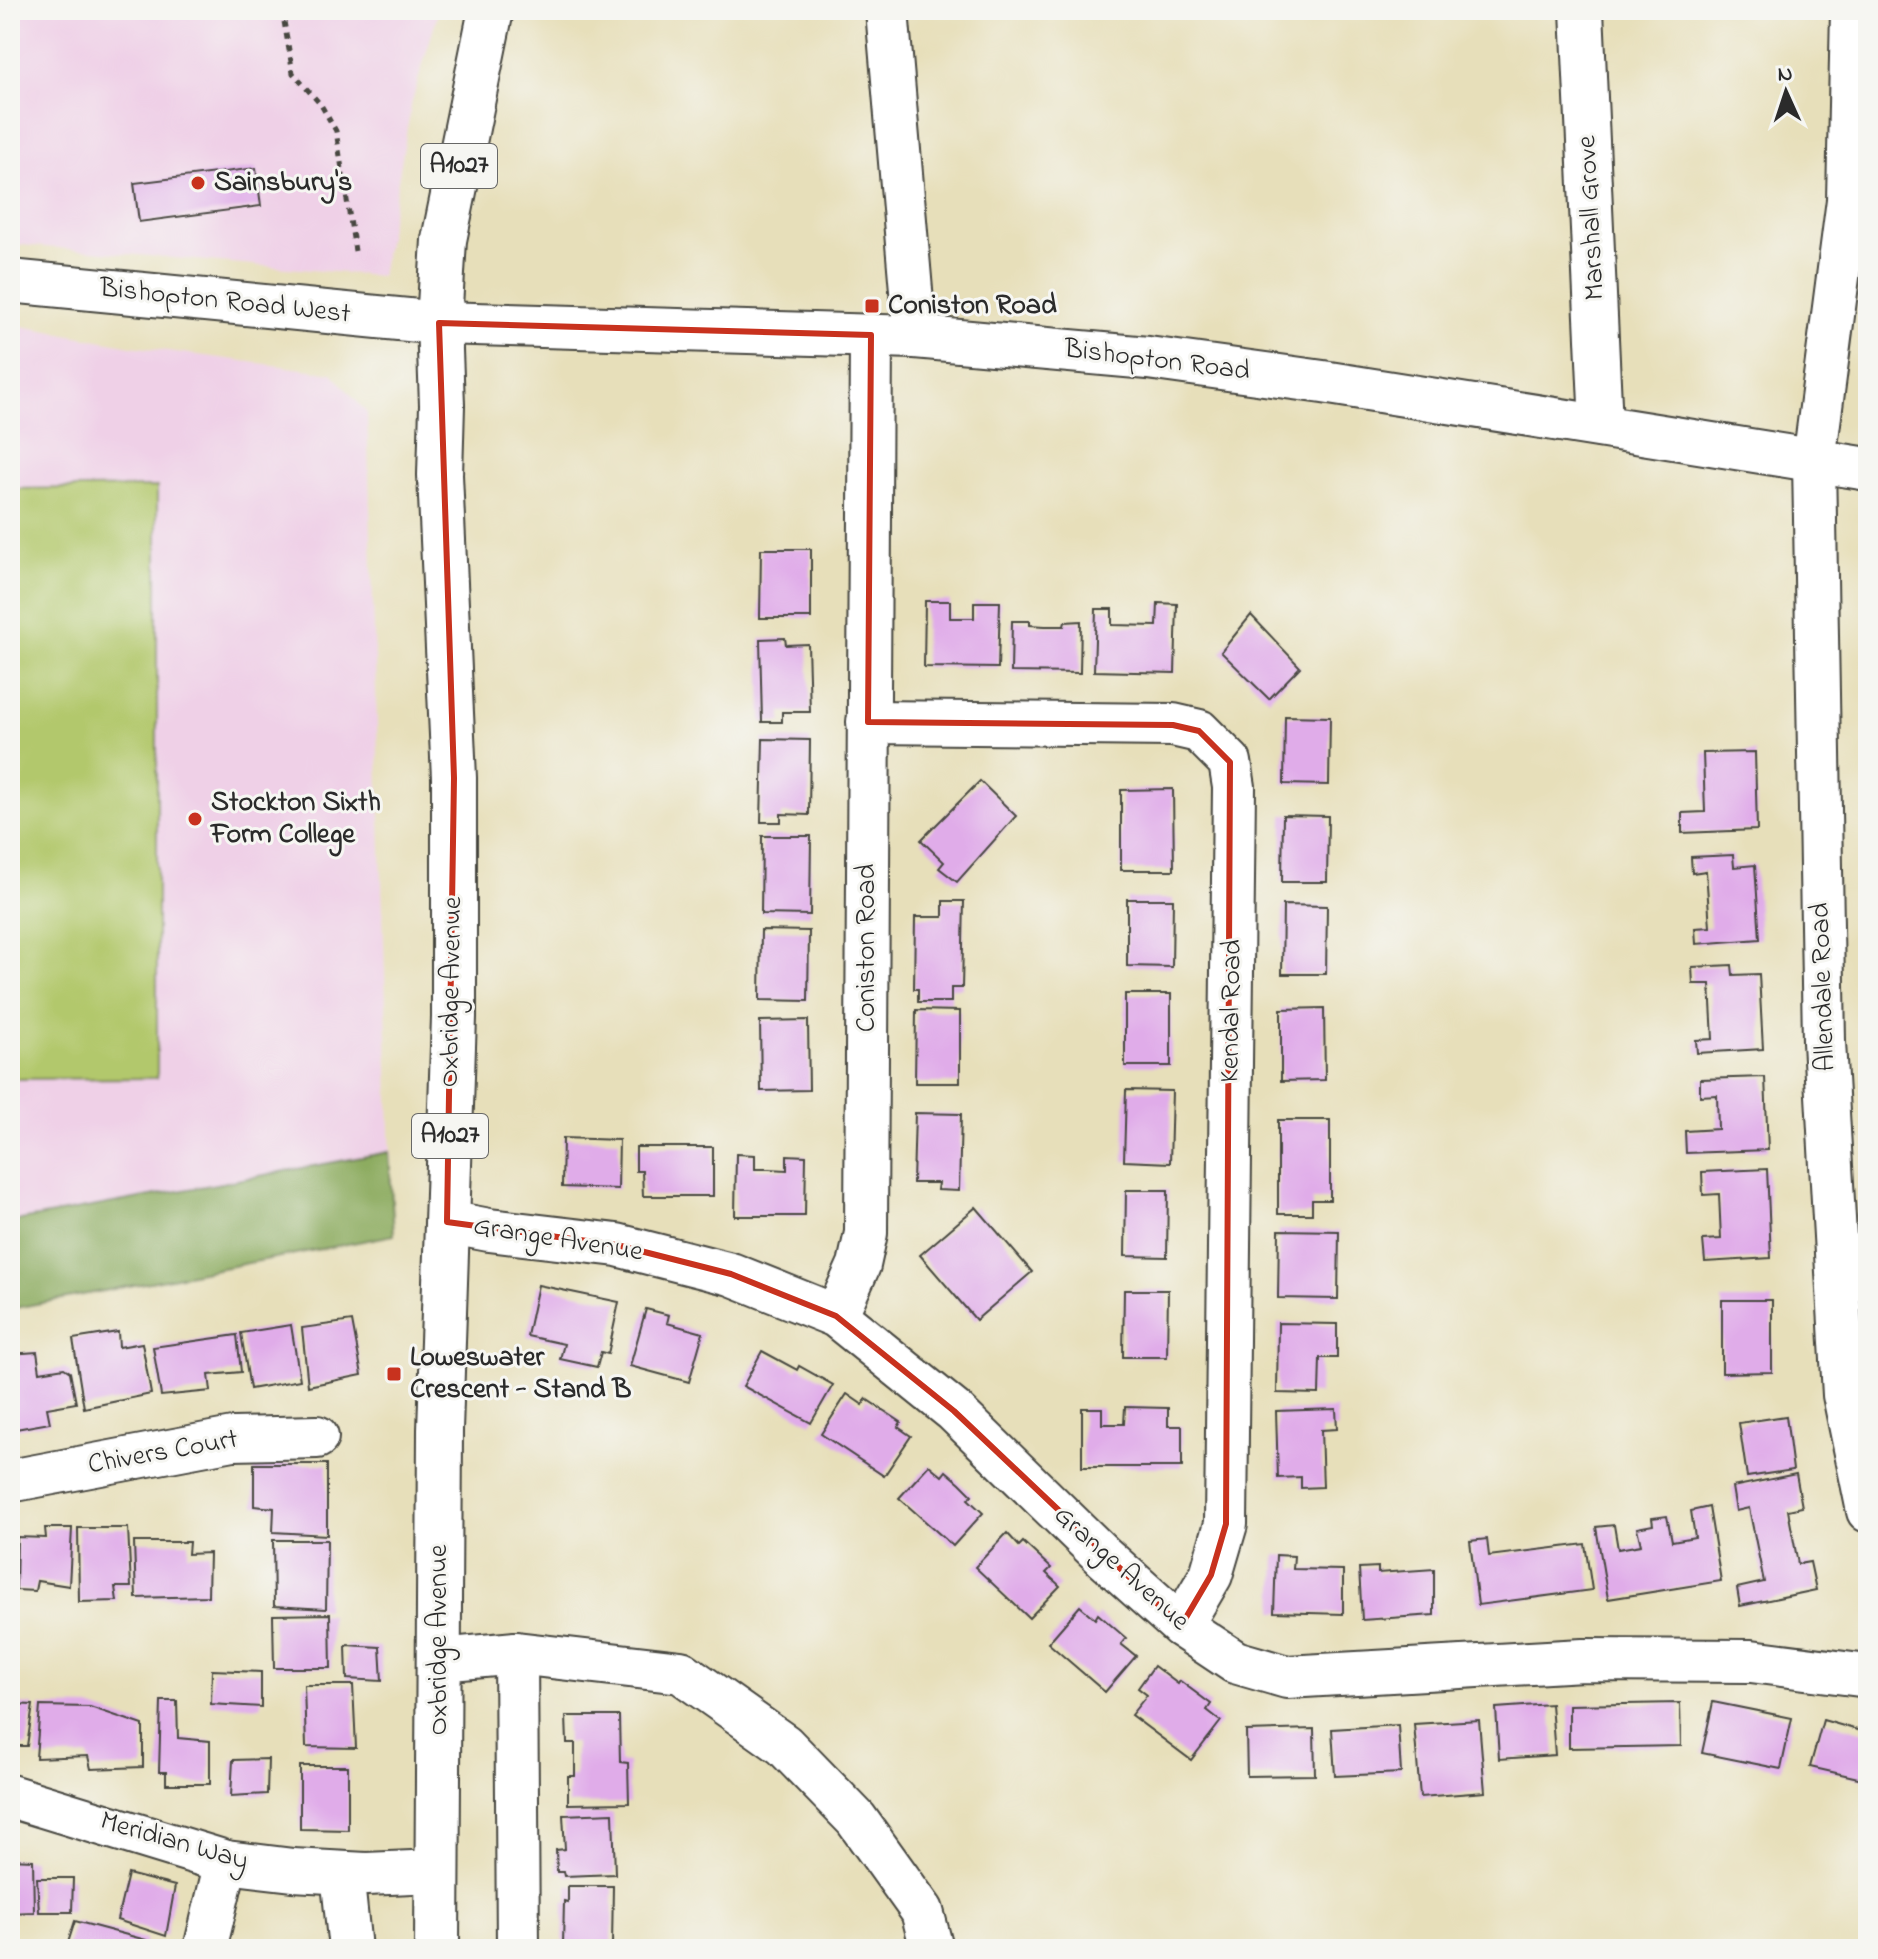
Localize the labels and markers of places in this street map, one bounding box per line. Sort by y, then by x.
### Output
place label: Sainsbury's [214,163,352,204]
marker: Sainsbury's [189,174,207,192]
place label: Coniston Road [888,286,1057,327]
marker: Coniston Road [863,297,881,315]
place label: Stockton Sixth Form College [209,783,381,857]
marker: Stockton Sixth Form College [186,810,204,828]
place label: Loweswater Crescent - Stand B [410,1338,632,1411]
marker: Loweswater Crescent - Stand B [385,1365,403,1383]

